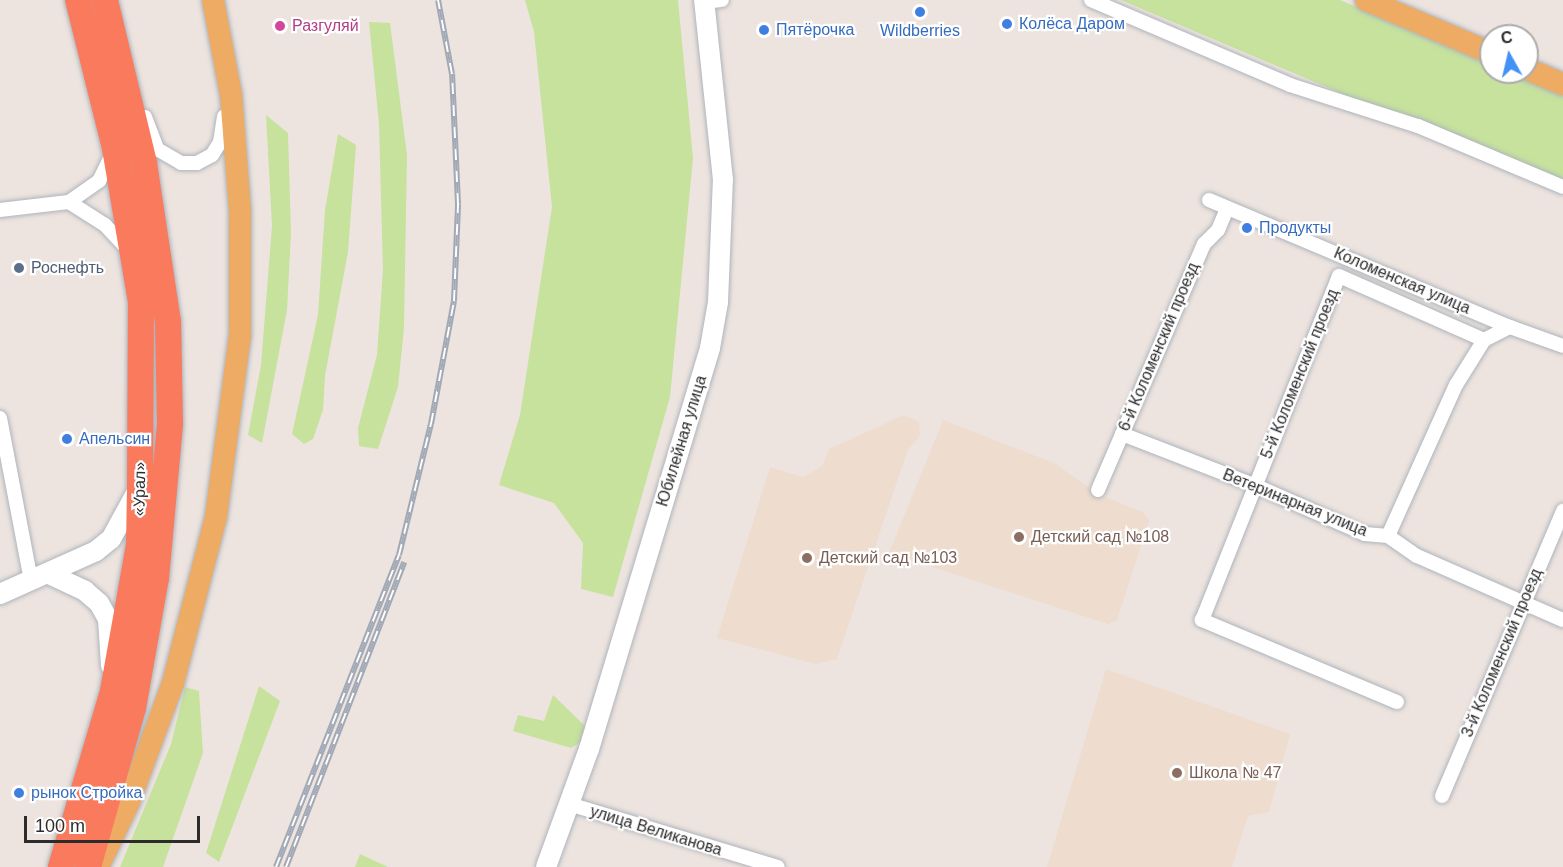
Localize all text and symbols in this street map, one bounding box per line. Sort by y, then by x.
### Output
marker: Wildberries [913,5,927,19]
place label: Колёса Даром [1019,14,1125,34]
place label: Разгуляй [292,16,359,36]
marker: Колёса Даром [1000,17,1014,31]
marker: Разгуляй [273,19,287,33]
place label: Пятёрочка [776,20,854,40]
place label: Wildberries [880,21,960,41]
marker: Пятёрочка [757,23,771,37]
north arrow [1479,24,1539,84]
text: С [1500,28,1514,47]
place label: Продукты [1259,218,1331,238]
marker: Продукты [1240,221,1254,235]
street label: Коломенская улица [1331,244,1473,318]
place label: Роснефть [31,258,104,278]
street label: 6-й Коломенский проезд [1115,260,1203,434]
marker: Роснефть [12,261,26,275]
street label: 5-й Коломенский проезд [1257,286,1343,462]
street label: Юбилейная улица [653,373,711,509]
place label: Апельсин [79,429,150,449]
marker: Апельсин [60,432,74,446]
street label: «Урал» [130,462,150,516]
street label: Ветеринарная улица [1220,465,1370,541]
place label: Детский сад №108 [1031,527,1169,547]
marker: Детский сад №108 [1012,530,1026,544]
place label: Детский сад №103 [819,548,957,568]
marker: Детский сад №103 [800,551,814,565]
street label: 3-й Коломенский проезд [1458,566,1546,740]
place label: Школа № 47 [1189,763,1281,783]
marker: Школа № 47 [1170,766,1184,780]
place label: рынок Стройка [31,783,142,803]
marker: рынок Стройка [12,786,26,800]
street label: улица Великанова [588,802,724,860]
scale bar [27,804,202,842]
text: 100 m [35,816,85,836]

